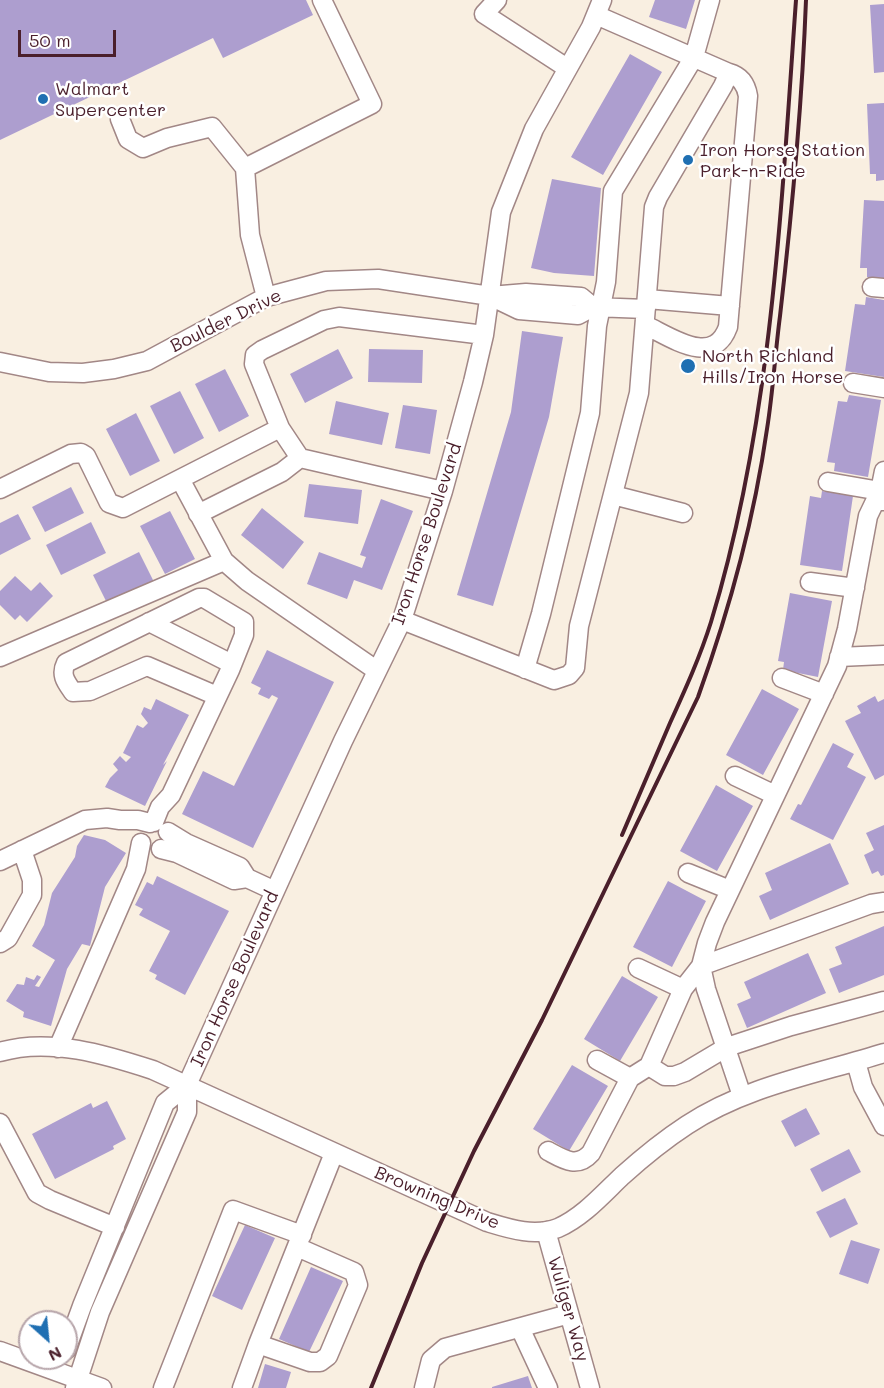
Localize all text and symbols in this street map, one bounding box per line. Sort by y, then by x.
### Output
scale bar [21,18,118,56]
text: 50 m [29,28,71,52]
place label: Walmart Supercenter [55,78,166,121]
marker: Walmart Supercenter [36,92,50,106]
place label: Iron Horse Station Park-n-Ride [700,139,865,182]
marker: Iron Horse Station Park-n-Ride [681,153,695,167]
street label: Boulder Drive [167,285,285,357]
place label: North Richland Hills/Iron Horse [702,345,843,388]
marker: North Richland Hills/Iron Horse [679,357,697,375]
street label: Iron Horse Boulevard [387,440,467,628]
street label: Iron Horse Boulevard [186,888,284,1070]
street label: Browning Drive [371,1162,503,1234]
street label: Wuliger Way [543,1254,593,1364]
north arrow [18,1310,78,1370]
text: N [45,1343,66,1367]

